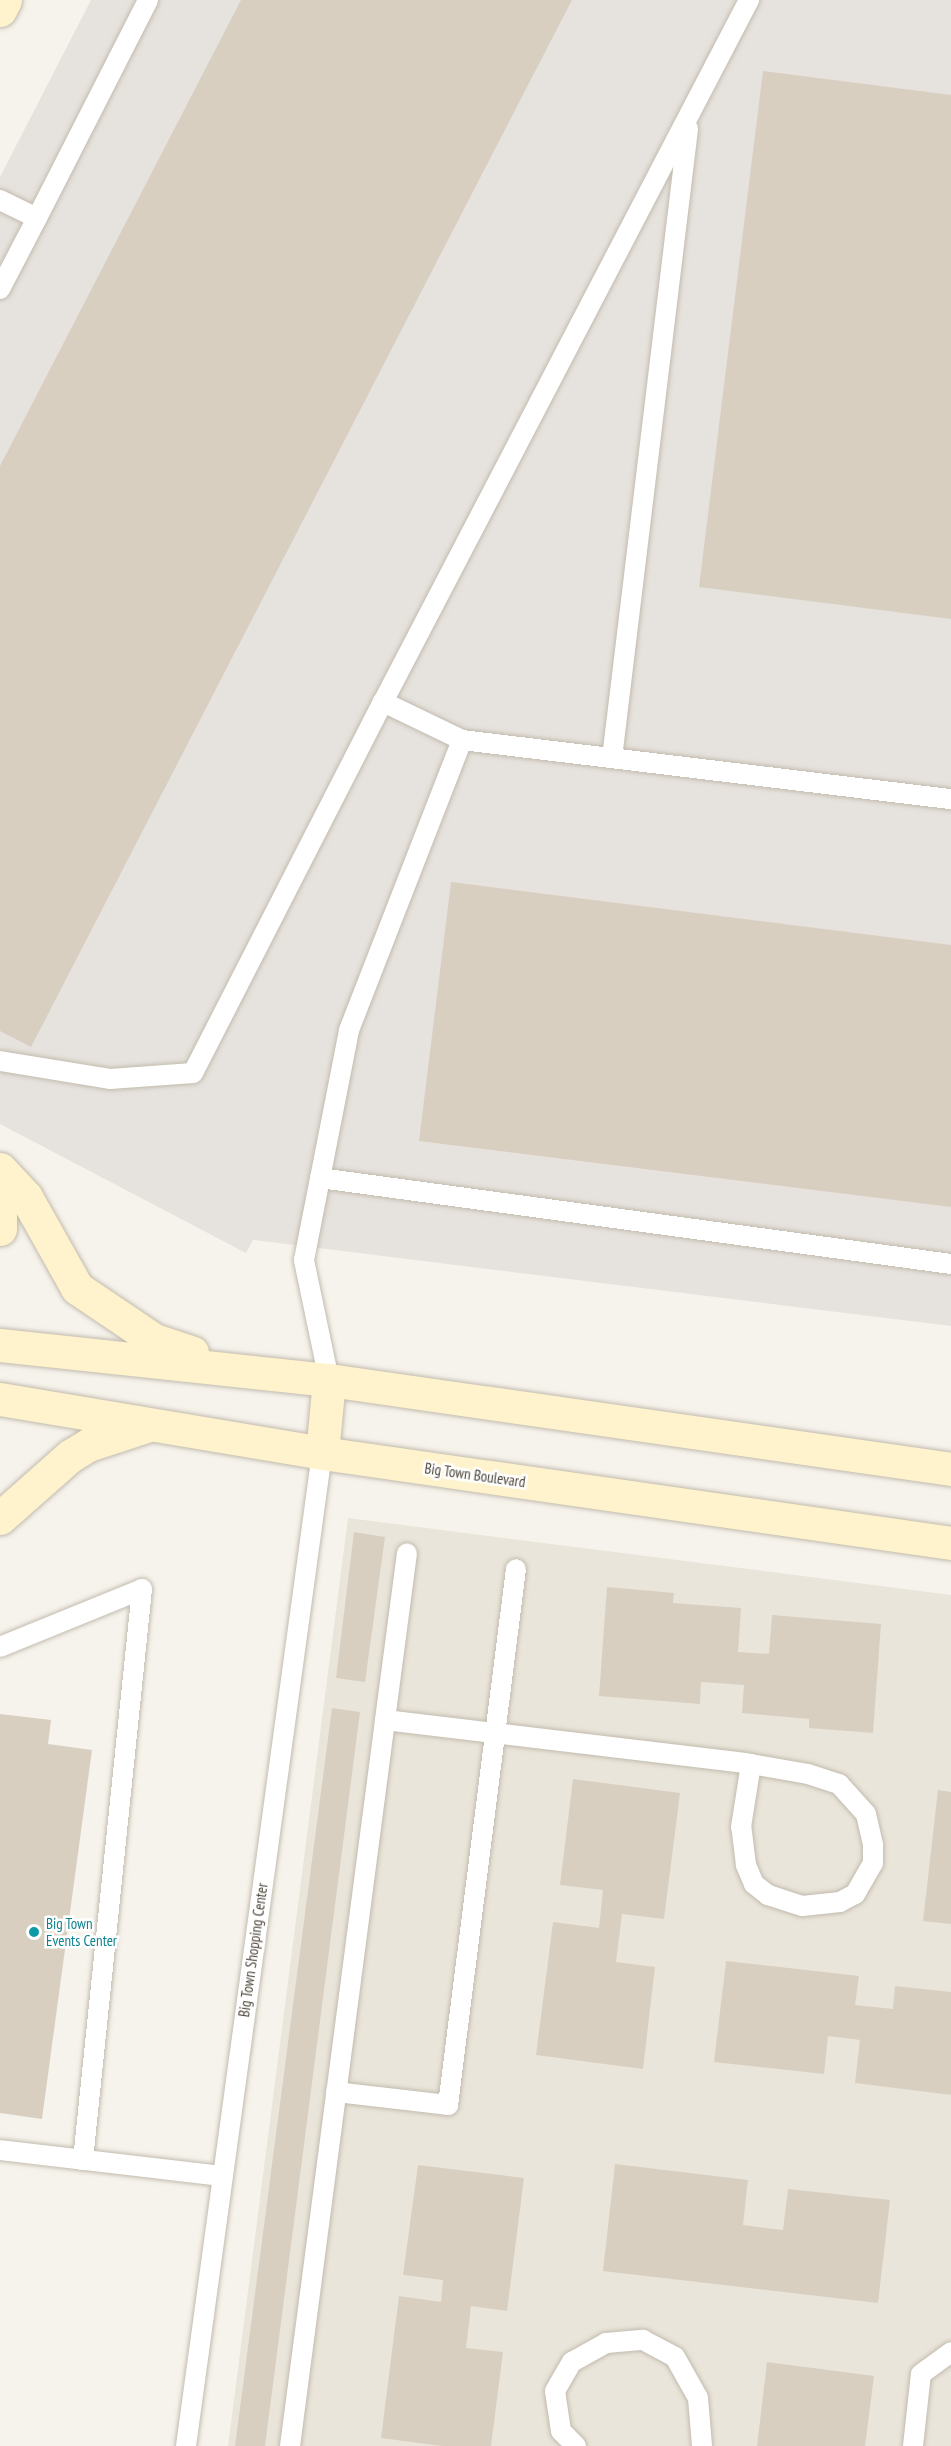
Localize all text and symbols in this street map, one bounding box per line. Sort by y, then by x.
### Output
street label: Big Town Boulevard [423,1459,527,1491]
street label: Big Town Shopping Center [235,1882,271,2018]
place label: Big Town Events Center [46,1914,117,1949]
marker: Big Town Events Center [27,1925,41,1939]

